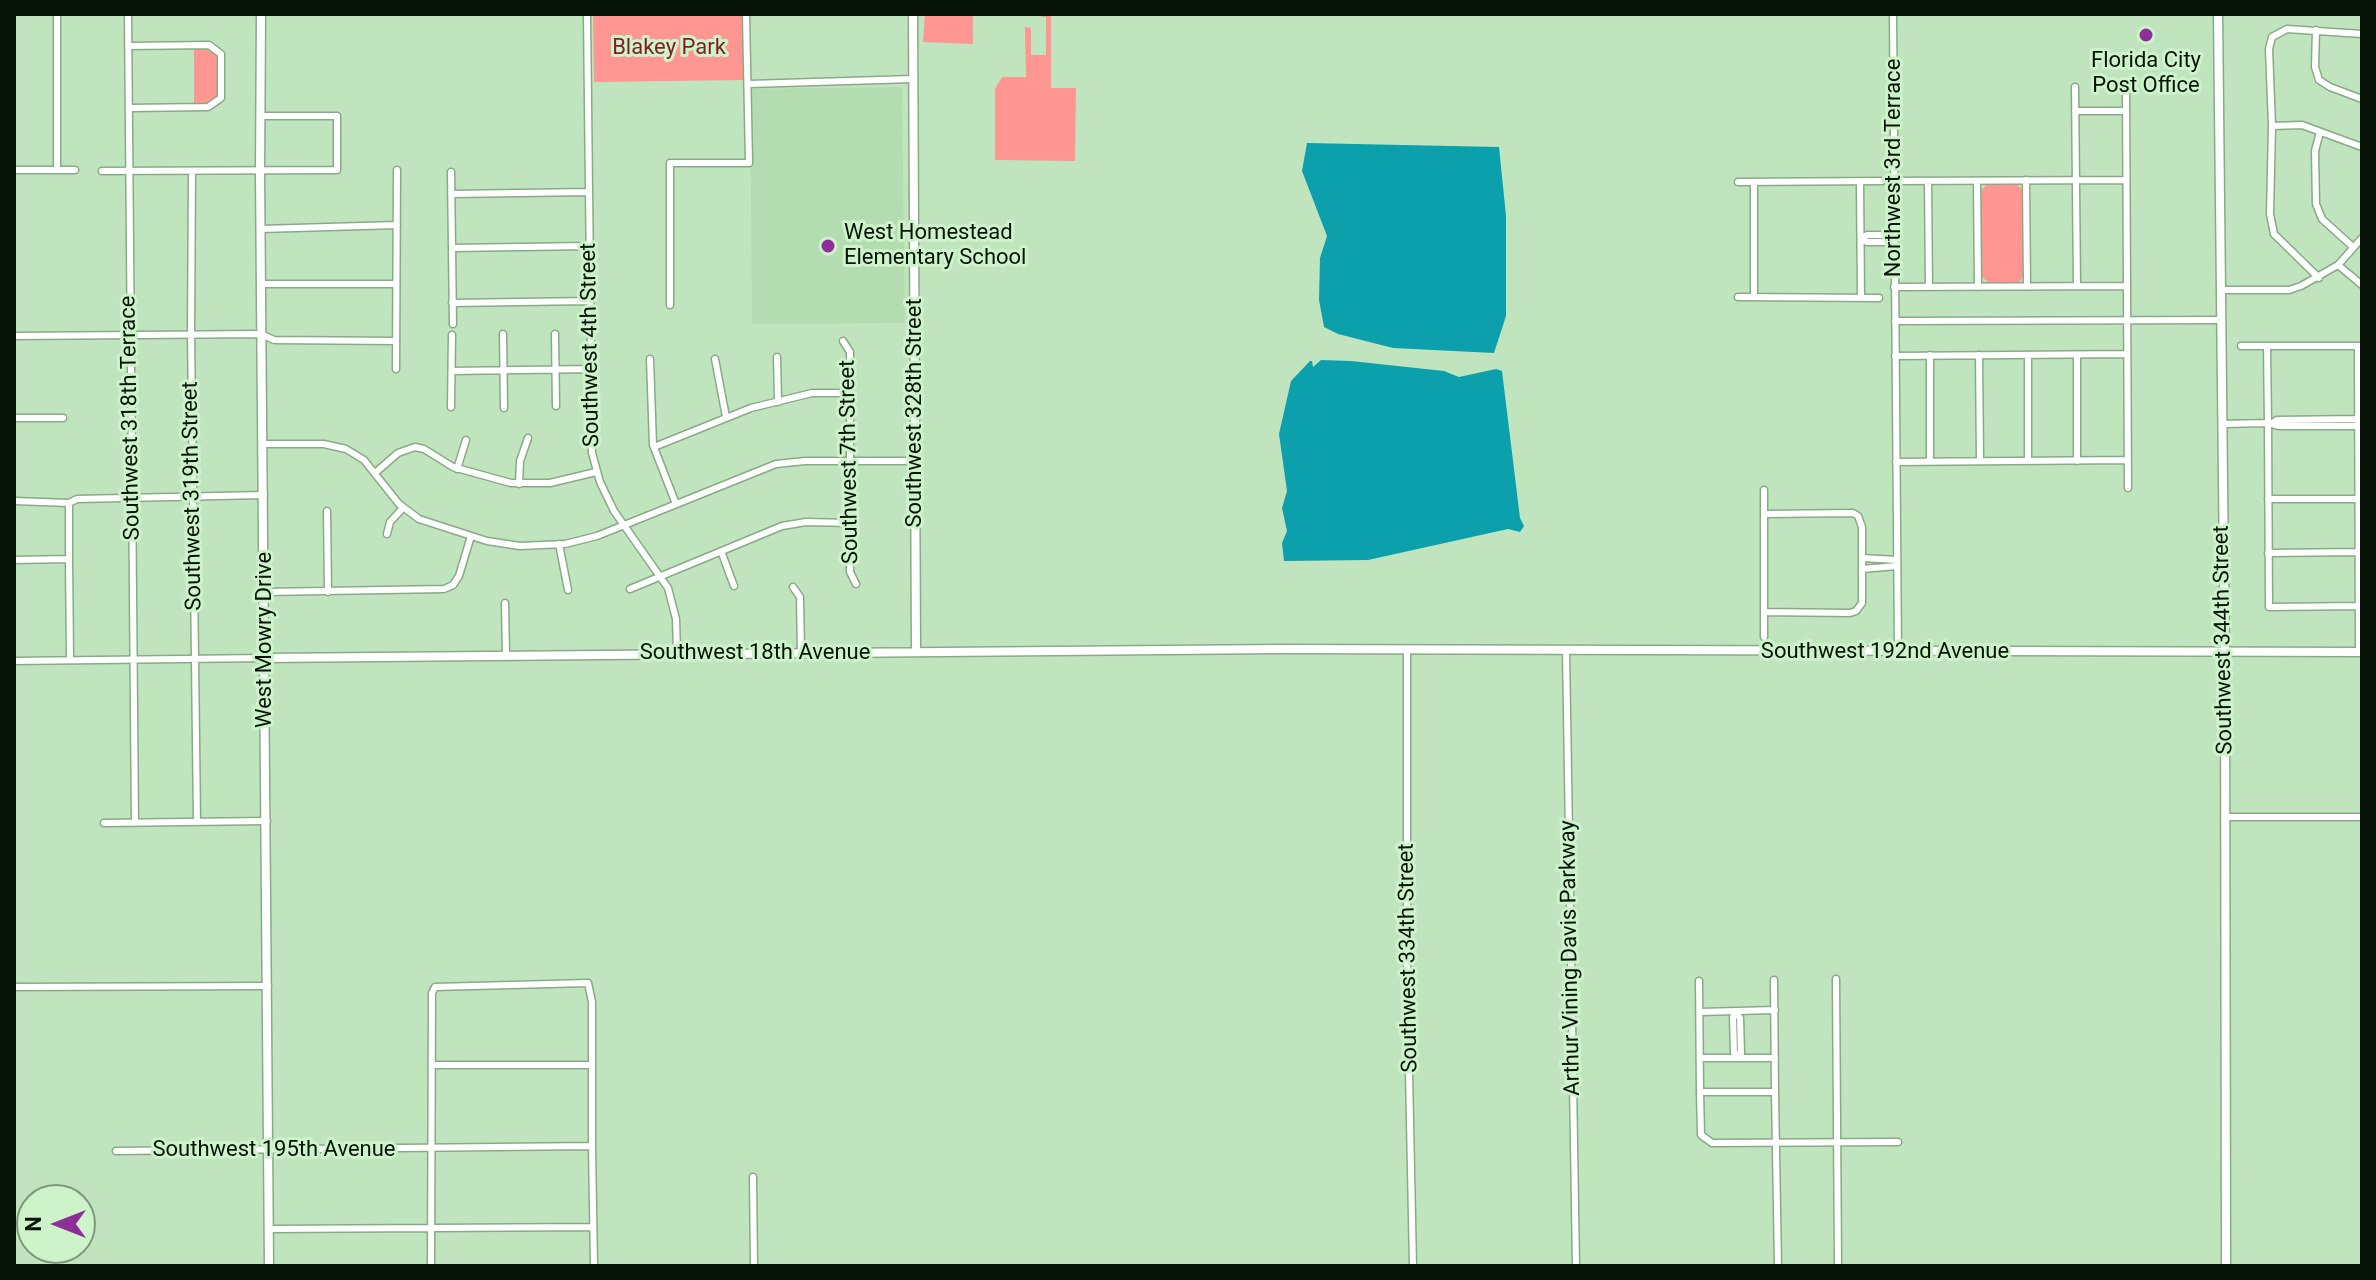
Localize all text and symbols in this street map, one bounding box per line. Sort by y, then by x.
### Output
marker: Florida City Post Office [2137,26,2155,44]
park label: Blakey Park [612,35,726,61]
place label: Florida City Post Office [2091,48,2201,100]
street label: Northwest 3rd Terrace [1881,59,1907,277]
place label: West Homestead Elementary School [844,220,1026,272]
marker: West Homestead Elementary School [819,237,837,255]
street label: Southwest 4th Street [576,243,606,447]
street label: Southwest 318th Terrace [116,296,146,540]
street label: Southwest 328th Street [902,298,928,528]
street label: Southwest 7th Street [835,360,865,564]
street label: Southwest 319th Street [178,381,208,611]
street label: Southwest 344th Street [2209,525,2239,755]
street label: West Mowry Drive [252,552,278,728]
street label: Southwest 192nd Avenue [1761,639,2009,665]
street label: Southwest 18th Avenue [640,640,870,666]
street label: Arthur Vining Davis Parkway [1555,820,1587,1096]
street label: Southwest 334th Street [1394,843,1424,1073]
street label: Southwest 195th Avenue [152,1137,396,1163]
north arrow [16,1184,96,1264]
text: N [21,1216,46,1232]

